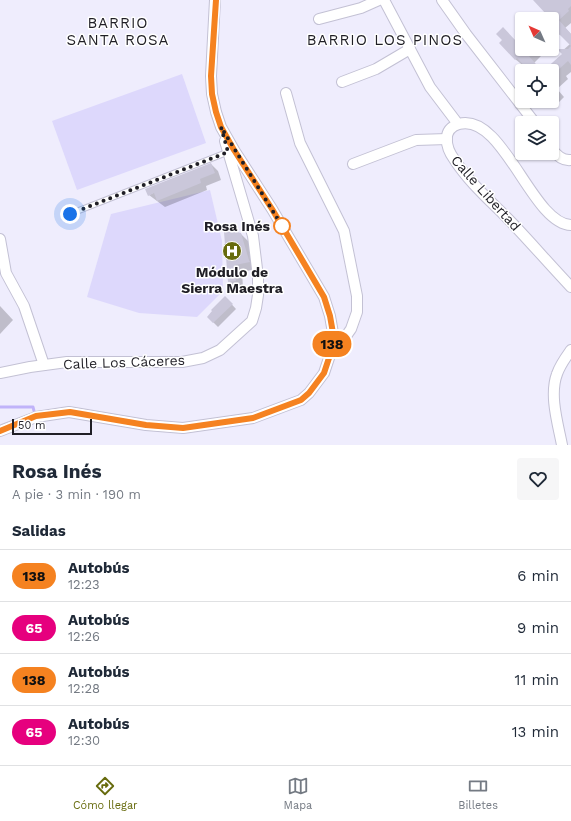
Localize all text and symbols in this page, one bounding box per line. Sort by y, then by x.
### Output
north arrow [515,12,559,56]
map controls [515,12,559,160]
district label: BARRIO SANTA ROSA [66,14,170,49]
district label: BARRIO LOS PINOS [307,31,463,49]
button: locate [515,64,559,108]
button: layers [515,116,559,160]
street label: Calle Libertad [448,152,524,234]
your location [60,204,80,224]
marker: Rosa Inés [273,217,291,235]
place label: Rosa Inés [204,218,271,234]
hospital icon: Módulo de Sierra Maestra [221,240,243,262]
place label: Módulo de Sierra Maestra [181,264,284,296]
line badge: 138 [309,331,355,357]
text: 138 [320,336,344,352]
street label: Calle Los Cáceres [63,352,185,372]
scale bar [12,417,92,436]
text: 50 m [18,419,45,432]
button: heart [517,458,559,500]
text: Rosa Inés [12,460,102,483]
text: A pie · 3 min · 190 m [12,487,141,502]
text: Salidas [12,522,66,540]
text: Autobús [68,559,130,577]
text: 6 min [517,567,559,585]
text: 138 [22,568,46,584]
text: 12:23 [68,577,100,592]
text: Autobús [68,611,130,629]
text: 9 min [517,619,559,637]
text: 65 [26,620,42,636]
text: 12:26 [68,629,100,644]
text: Autobús [68,663,130,681]
text: 11 min [515,671,559,689]
text: 138 [22,672,46,688]
text: 12:28 [68,681,100,696]
text: Autobús [68,715,130,733]
text: 13 min [512,723,559,741]
text: 65 [26,724,42,740]
text: 12:30 [68,733,100,748]
tab: Cómo llegar [73,775,138,812]
tab: Mapa [284,775,312,812]
tab: Billetes [458,775,498,812]

